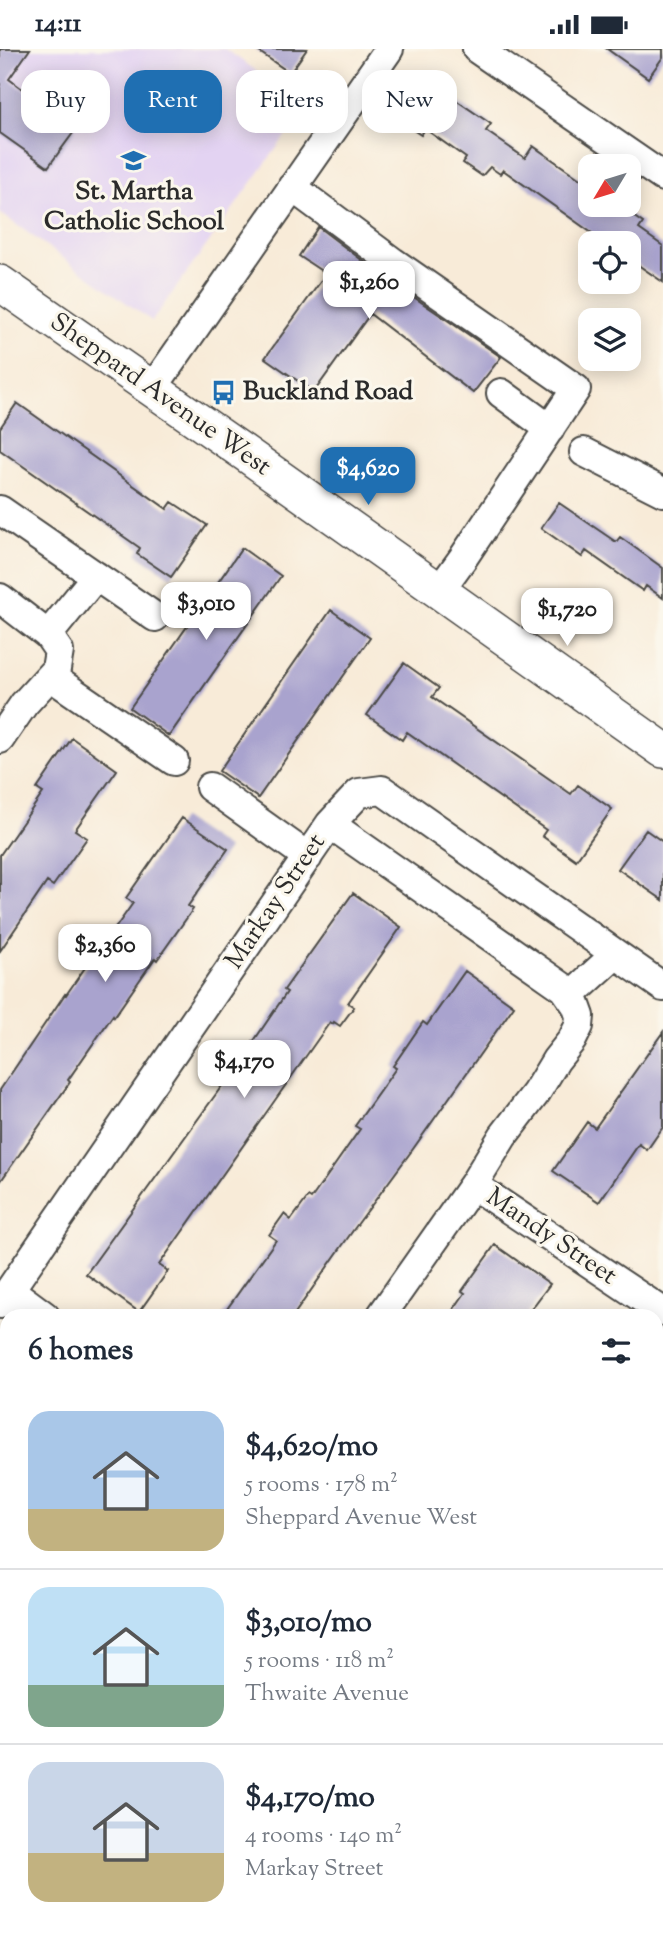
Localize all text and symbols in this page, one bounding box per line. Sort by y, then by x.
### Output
text: 14:11 [35,6,81,43]
chip: Buy [21,70,110,133]
chip: Rent [124,70,222,133]
chip: Filters [236,70,348,133]
chip: New [362,70,457,133]
school or university icon: St. Martha Catholic School [120,146,148,174]
north arrow [578,154,640,217]
map controls [578,154,641,371]
place label: St. Martha Catholic School [44,174,225,241]
button: locate [578,231,641,294]
pin: $1,260 [312,261,426,321]
text: $1,260 [339,267,399,300]
street label: Sheppard Avenue West [42,305,278,486]
button: layers [578,308,641,371]
place label: Buckland Road [243,374,413,411]
bus stop icon: Buckland Road [209,378,237,406]
pin: $4,620 [311,447,425,507]
text: $4,620 [336,453,400,486]
pin: $3,010 [149,583,263,642]
text: $3,010 [177,588,235,621]
pin: $1,720 [510,589,624,648]
text: $1,720 [537,594,597,627]
street label: Markay Street [217,827,335,977]
pin: $2,360 [48,925,162,984]
text: $2,360 [74,930,136,963]
pin: $4,170 [187,1041,301,1100]
text: $4,170 [214,1046,274,1079]
street label: Mandy Street [478,1179,624,1295]
text: 6 homes [28,1330,133,1373]
icon: filters [597,1332,635,1370]
text: $4,620/mo [245,1426,378,1469]
icon: home [84,1439,168,1523]
text: 5 rooms · 178 m² [245,1469,398,1502]
text: Sheppard Avenue West [245,1502,477,1535]
text: $3,010/mo [245,1602,372,1645]
icon: home [84,1615,168,1699]
text: 5 rooms · 118 m² [245,1645,394,1678]
text: Thwaite Avenue [245,1678,409,1711]
text: $4,170/mo [245,1777,375,1820]
icon: home [84,1790,168,1874]
text: 4 rooms · 140 m² [245,1820,402,1853]
text: Markay Street [245,1853,383,1886]

